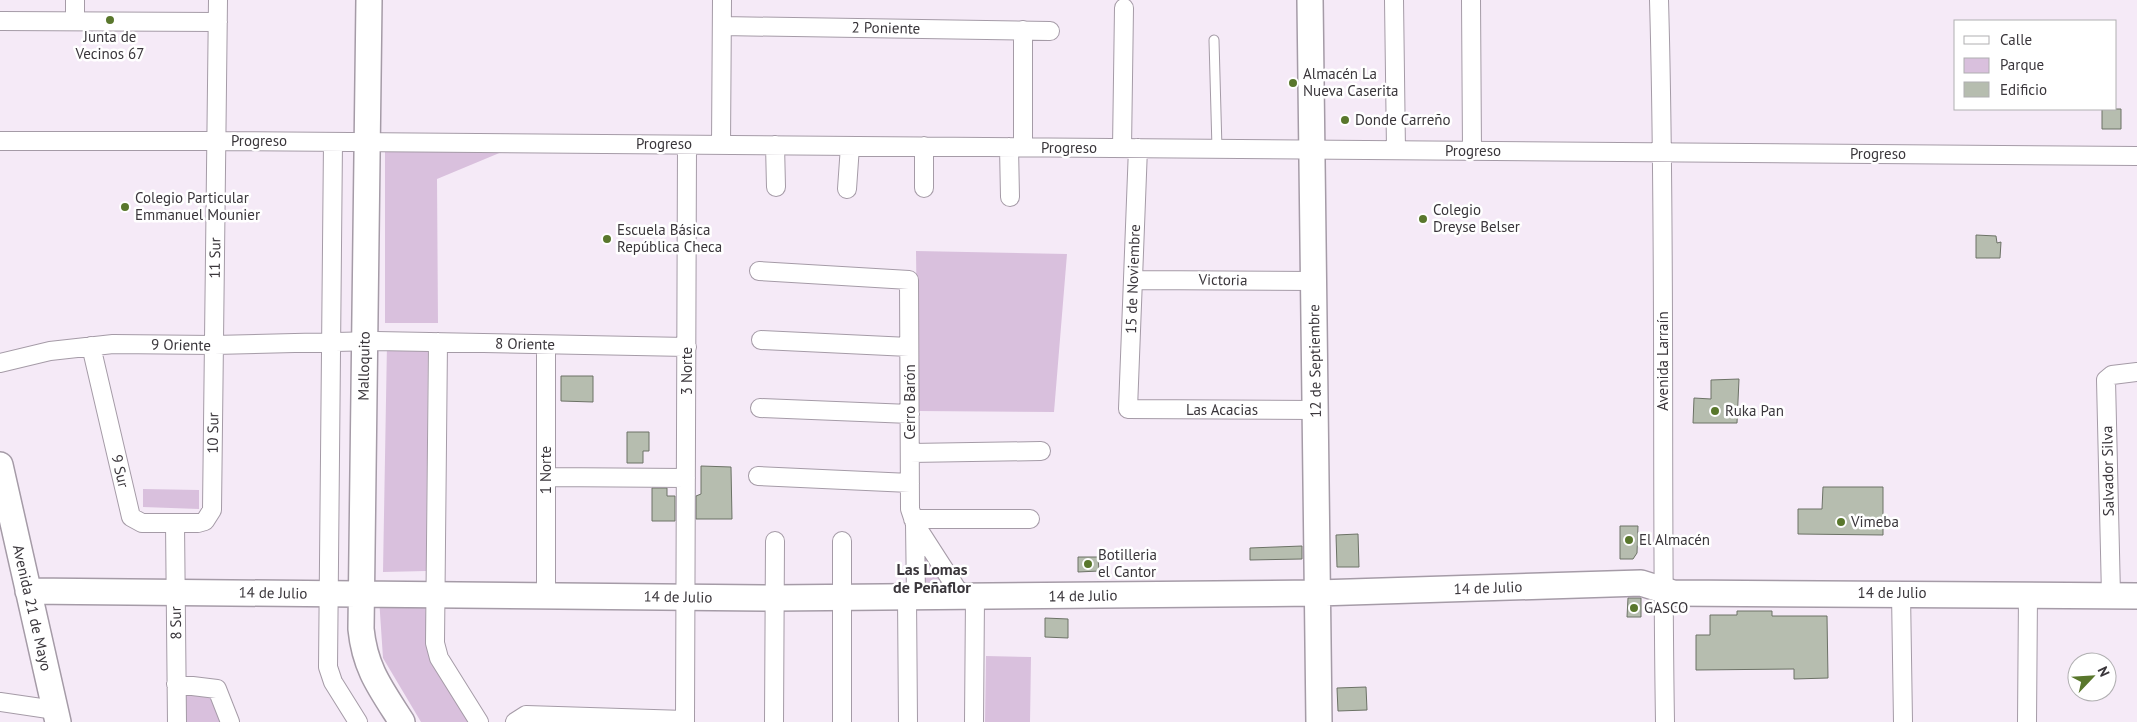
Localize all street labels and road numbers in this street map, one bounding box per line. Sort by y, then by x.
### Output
street label: 2 Poniente [852,17,920,38]
street label: Progreso [231,131,287,150]
street label: Progreso [636,134,692,153]
street label: Progreso [1041,138,1097,157]
street label: Progreso [1445,141,1501,160]
street label: Progreso [1850,144,1906,163]
street label: 15 de Noviembre [1121,224,1144,334]
street label: 11 Sur [205,237,224,279]
street label: Victoria [1197,270,1248,289]
street label: 12 de Septiembre [1304,304,1325,418]
street label: Avenida Larraín [1653,311,1672,411]
street label: Malloquito [353,331,374,401]
street label: 8 Oriente [495,333,555,354]
street label: 9 Oriente [151,334,211,355]
street label: 3 Norte [677,347,696,395]
street label: Cerro Barón [900,364,919,440]
street label: Las Acacias [1186,400,1258,419]
street label: 10 Sur [203,412,222,454]
street label: Salvador Silva [2097,425,2118,517]
street label: 1 Norte [536,446,555,494]
street label: 9 Sur [107,453,133,489]
street label: Avenida 21 de Mayo [9,543,56,673]
street label: 14 de Julio [1453,577,1523,598]
street label: 14 de Julio [238,582,308,603]
street label: 14 de Julio [1858,583,1926,602]
street label: 14 de Julio [1048,585,1118,606]
street label: 14 de Julio [643,586,713,607]
street label: 8 Sur [166,606,185,640]

